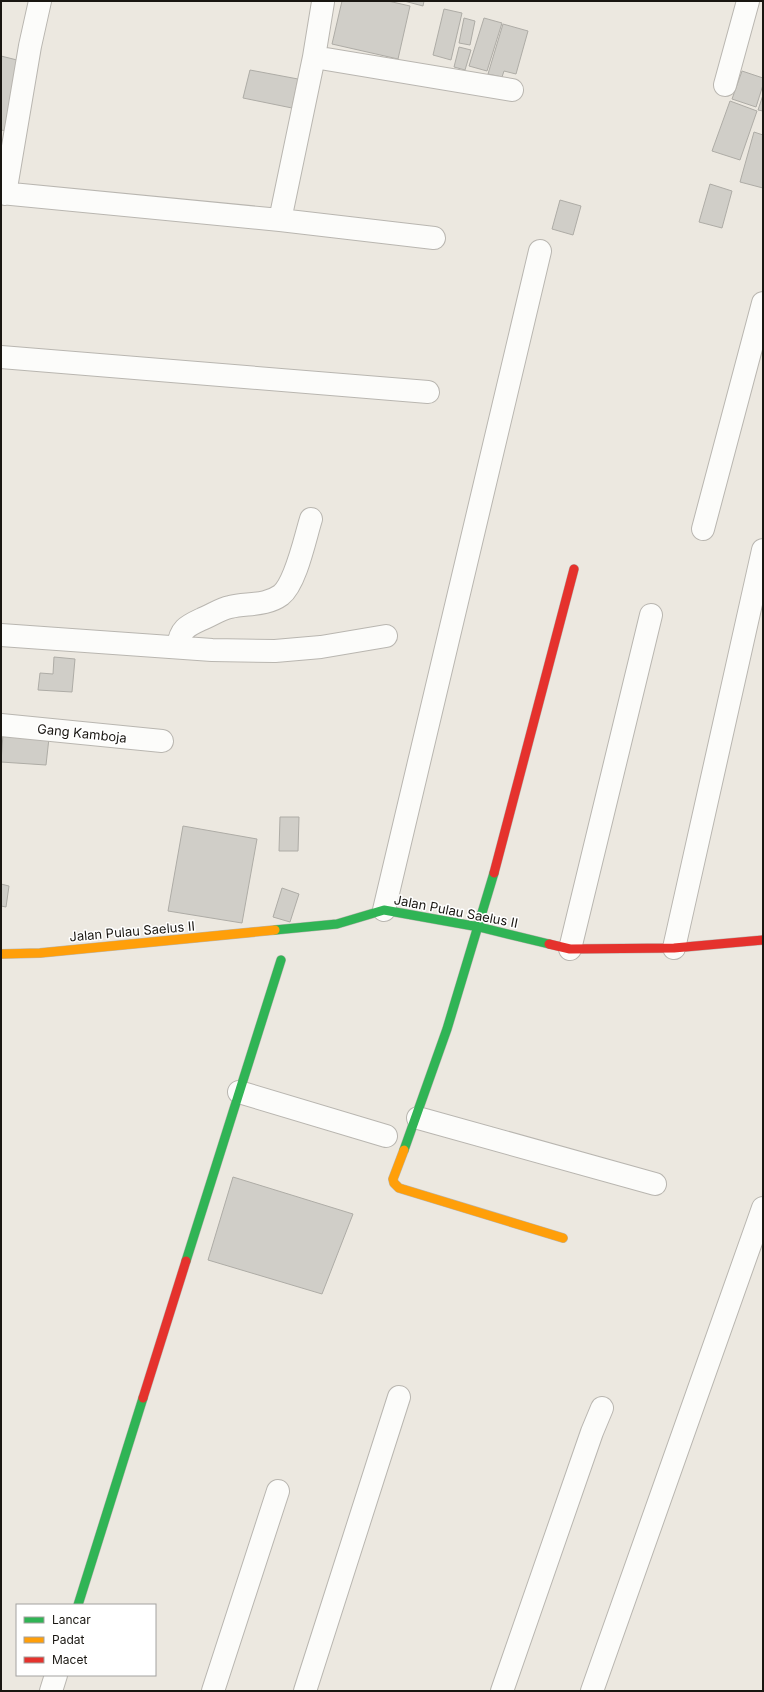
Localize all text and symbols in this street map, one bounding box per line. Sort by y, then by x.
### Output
street label: Gang Kamboja [36,720,128,746]
street label: Jalan Pulau Saelus II [393,891,519,931]
street label: Jalan Pulau Saelus II [69,918,195,944]
legend [16,1604,156,1676]
text: Lancar [52,1612,91,1627]
text: Padat [52,1632,84,1647]
text: Macet [52,1652,87,1667]

